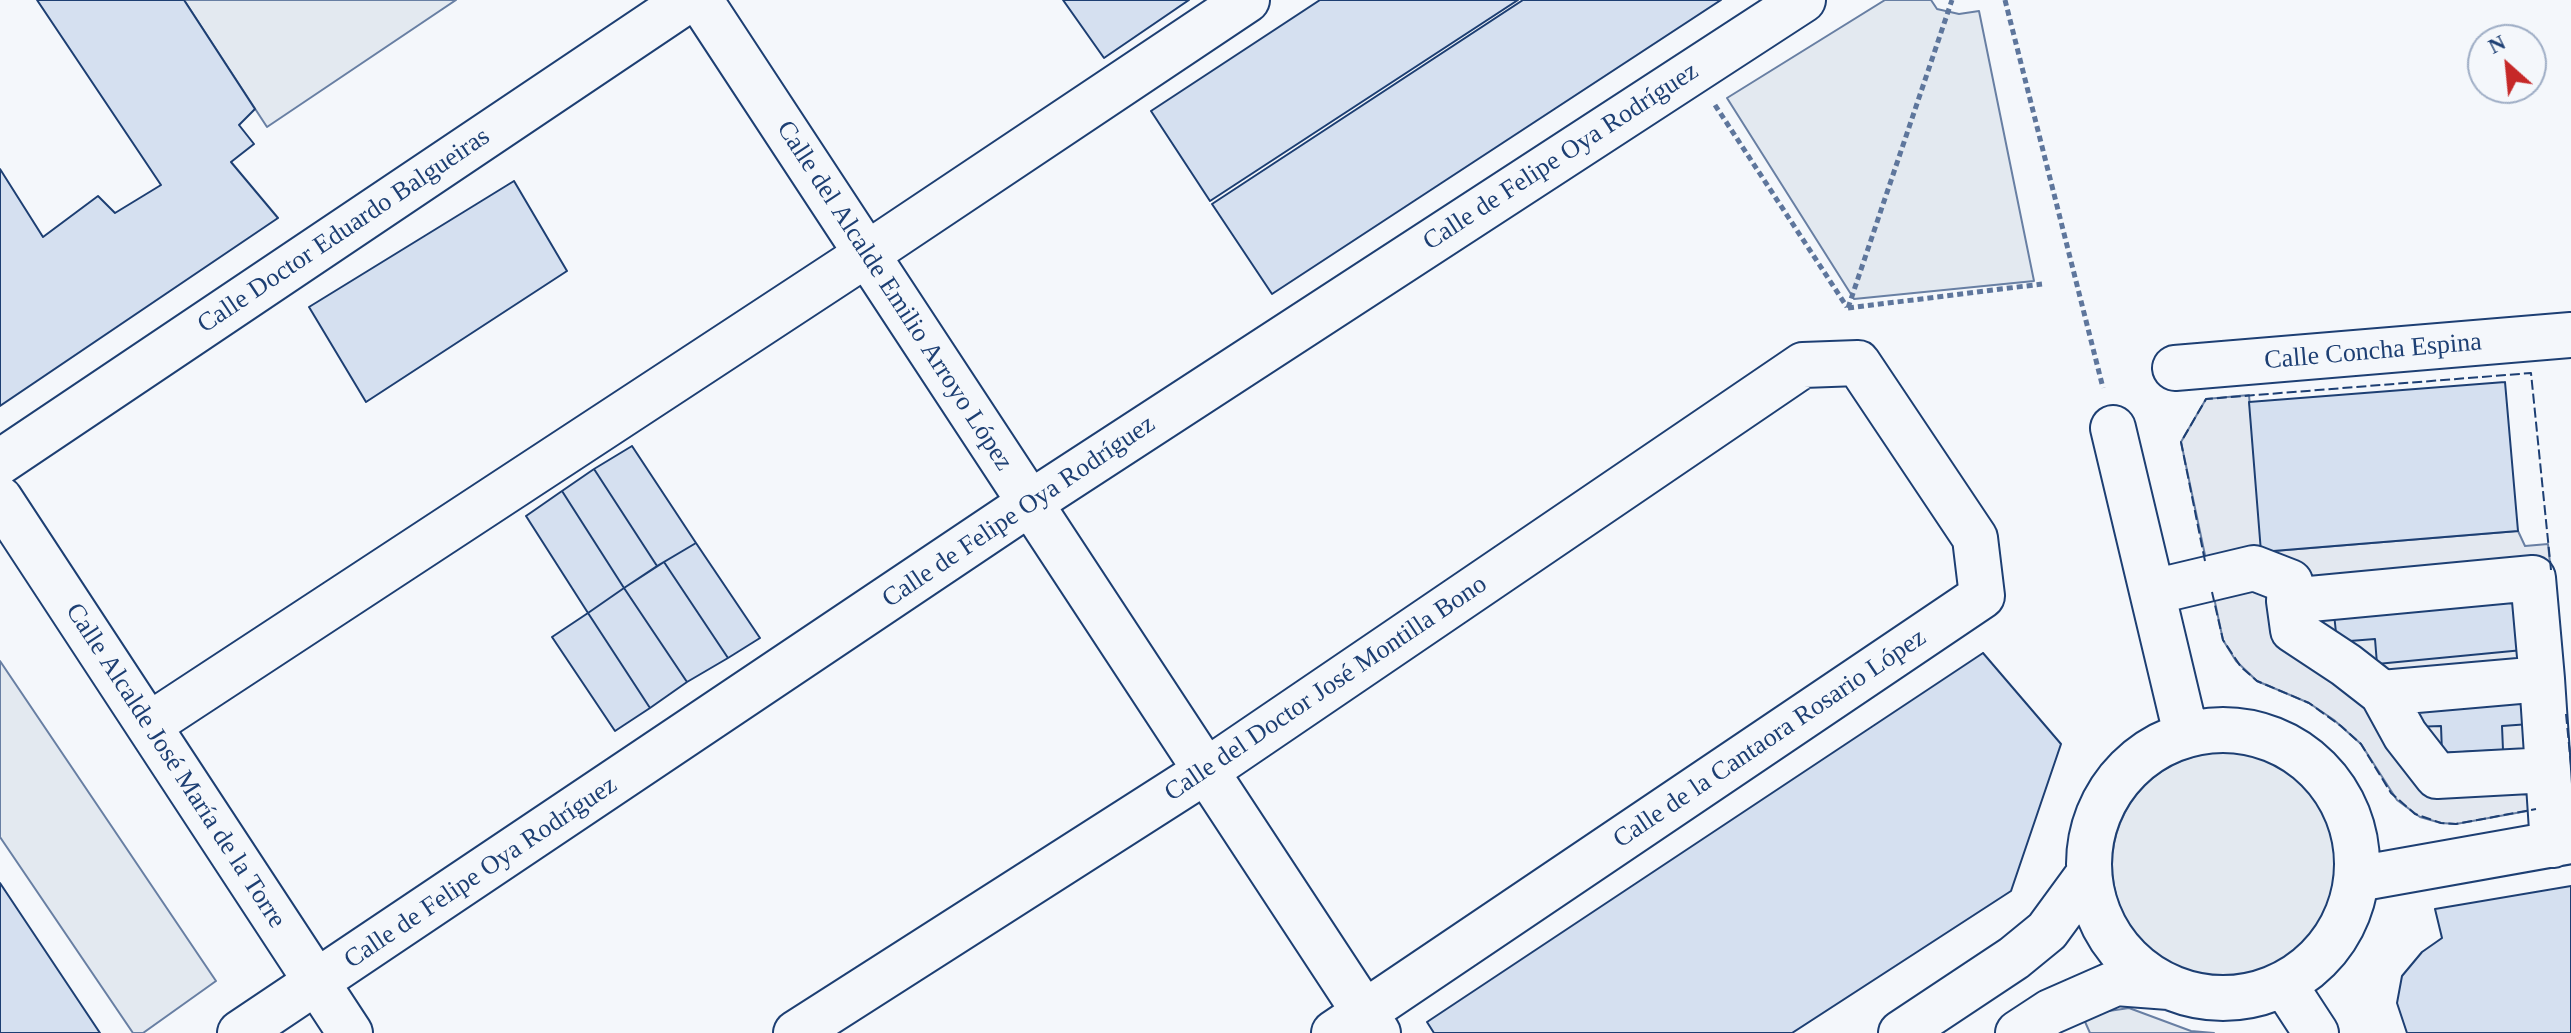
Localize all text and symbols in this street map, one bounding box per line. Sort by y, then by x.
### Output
north arrow [2467,24,2547,104]
text: N [2484,29,2510,59]
street label: Calle de Felipe Oya Rodríguez [1417,56,1705,258]
street label: Calle del Alcalde Emilio Arroyo López [769,115,1019,477]
street label: Calle Doctor Eduardo Balgueiras [192,121,496,341]
street label: Calle Concha Espina [2263,327,2483,377]
street label: Calle de Felipe Oya Rodríguez [877,409,1161,615]
street label: Calle del Doctor José Montilla Bono [1159,569,1493,809]
street label: Calle Alcalde José María de la Torre [58,598,292,934]
street label: Calle de la Cantaora Rosario López [1608,623,1932,855]
street label: Calle de Felipe Oya Rodríguez [339,770,623,976]

